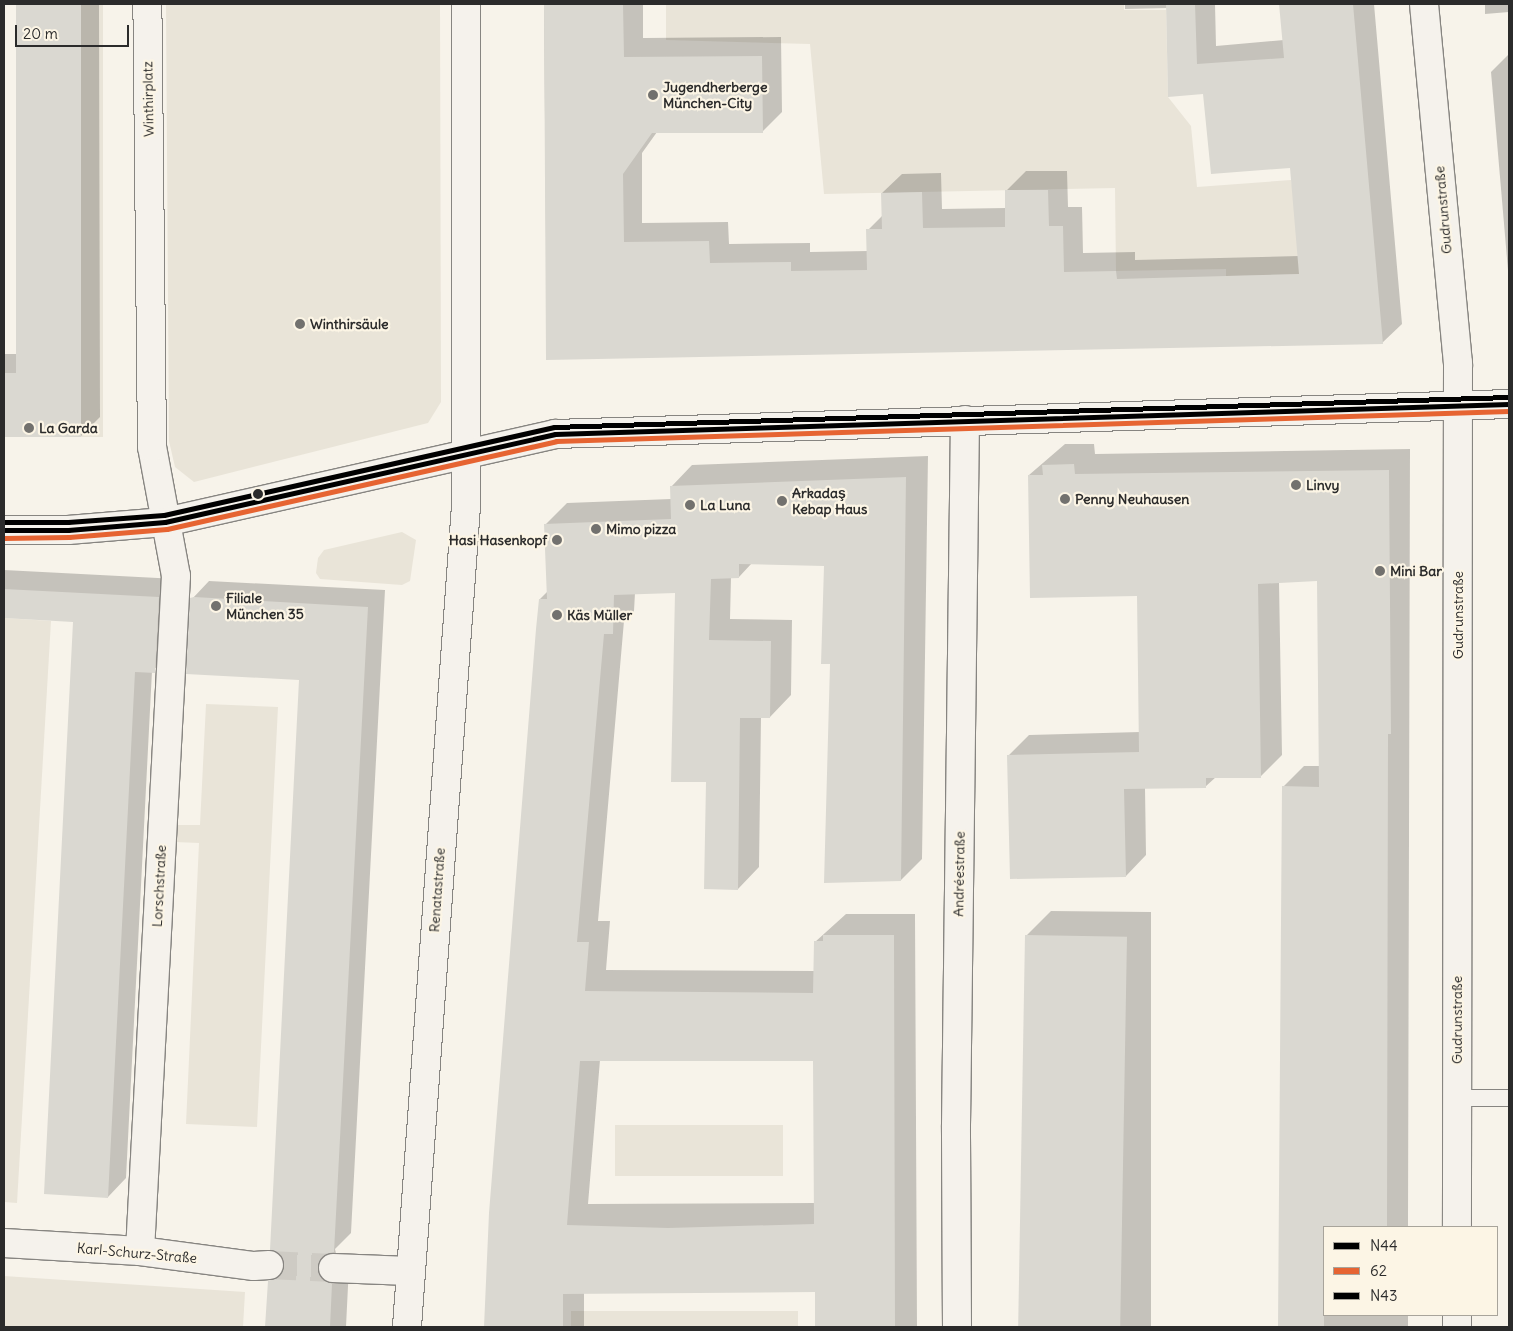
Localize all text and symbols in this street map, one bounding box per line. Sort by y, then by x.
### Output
scale bar [18,15,131,47]
text: 20 m [23,24,58,43]
street label: Winthirplatz [139,61,157,137]
place label: Jugendherberge München-City [663,79,767,111]
marker: Jugendherberge München-City [647,89,659,101]
street label: Gudrunstraße [1431,165,1455,255]
place label: Winthirsäule [310,316,389,332]
marker: Winthirsäule [294,318,306,330]
place label: La Garda [39,420,98,436]
marker: La Garda [23,422,35,434]
place label: Linvy [1306,477,1339,493]
marker: Linvy [1290,479,1302,491]
place label: Arkadaş Kebap Haus [792,485,867,518]
unlabelled marker [253,489,263,499]
place label: Penny Neuhausen [1075,491,1189,507]
marker: Penny Neuhausen [1059,493,1071,505]
marker: Arkadaş Kebap Haus [776,495,788,507]
place label: La Luna [700,497,751,513]
marker: La Luna [684,499,696,511]
place label: Mimo pizza [606,521,676,537]
marker: Mimo pizza [590,523,602,535]
place label: Hasi Hasenkopf [449,532,547,548]
marker: Hasi Hasenkopf [551,534,563,546]
place label: Mini Bar [1390,563,1442,579]
marker: Mini Bar [1374,565,1386,577]
street label: Gudrunstraße [1450,571,1466,659]
place label: Filiale München 35 [226,590,304,622]
marker: Filiale München 35 [210,600,222,612]
place label: Käs Müller [567,607,632,623]
marker: Käs Müller [551,609,563,621]
street label: Andréestraße [950,831,968,917]
street label: Lorschstraße [148,844,170,928]
street label: Renatastraße [426,847,448,933]
street label: Gudrunstraße [1449,976,1465,1064]
legend [1323,1226,1498,1316]
text: N44 [1370,1236,1398,1255]
street label: Karl-Schurz-Straße [76,1239,198,1267]
text: 62 [1370,1261,1387,1280]
text: N43 [1370,1286,1398,1305]

